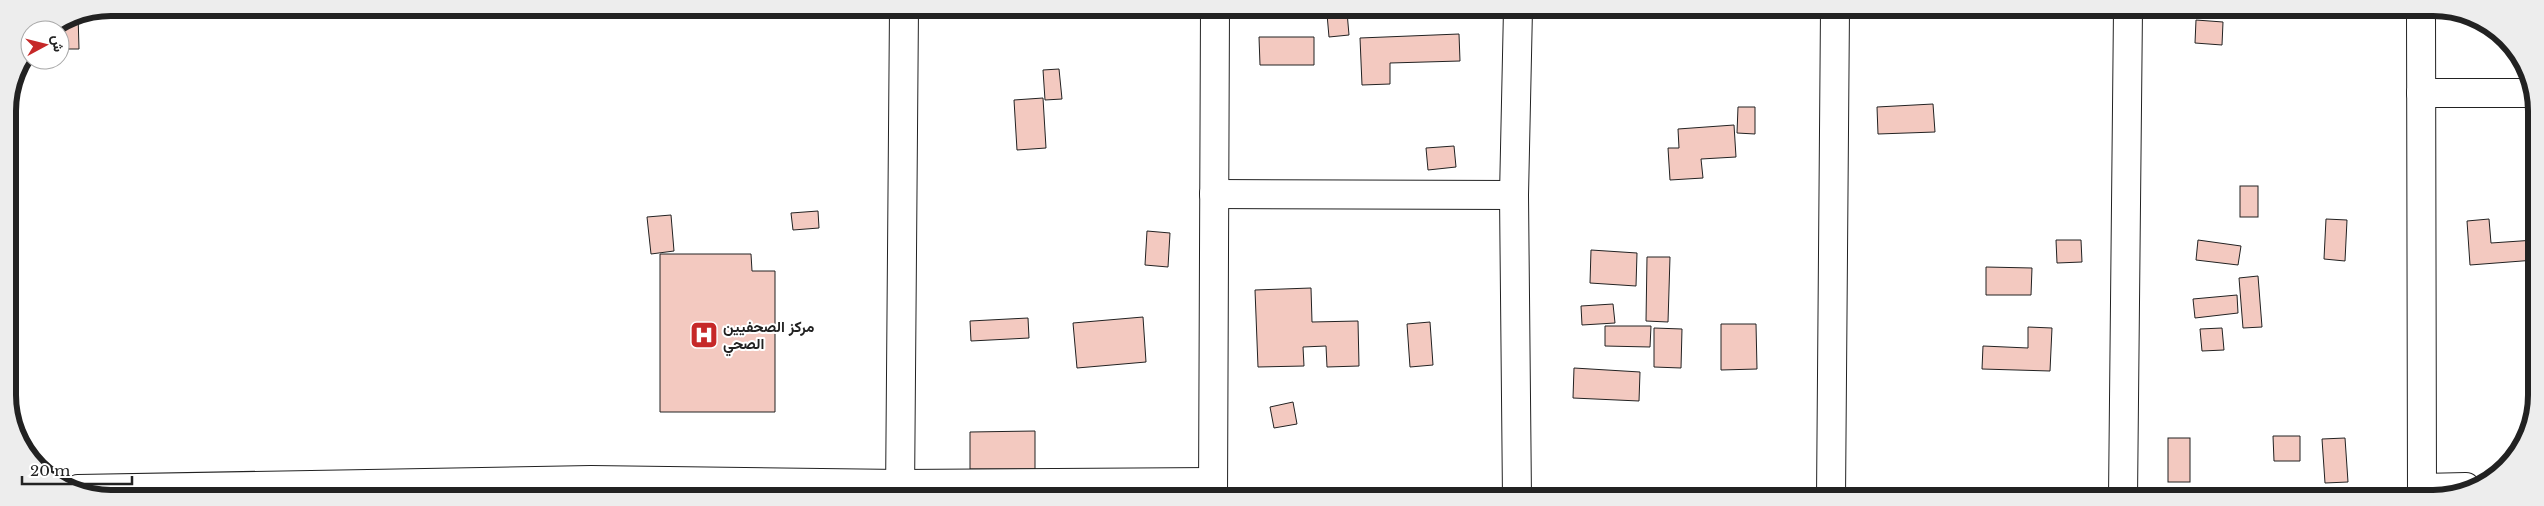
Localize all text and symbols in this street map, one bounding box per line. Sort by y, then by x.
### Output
north arrow [20,20,70,70]
text: ش [48,34,68,53]
place label: مركز الصحفيين الصحي [723,317,814,357]
hospital icon: مركز الصحفيين الصحي [689,320,719,350]
scale bar [22,454,132,486]
text: 20 m [30,461,70,480]

